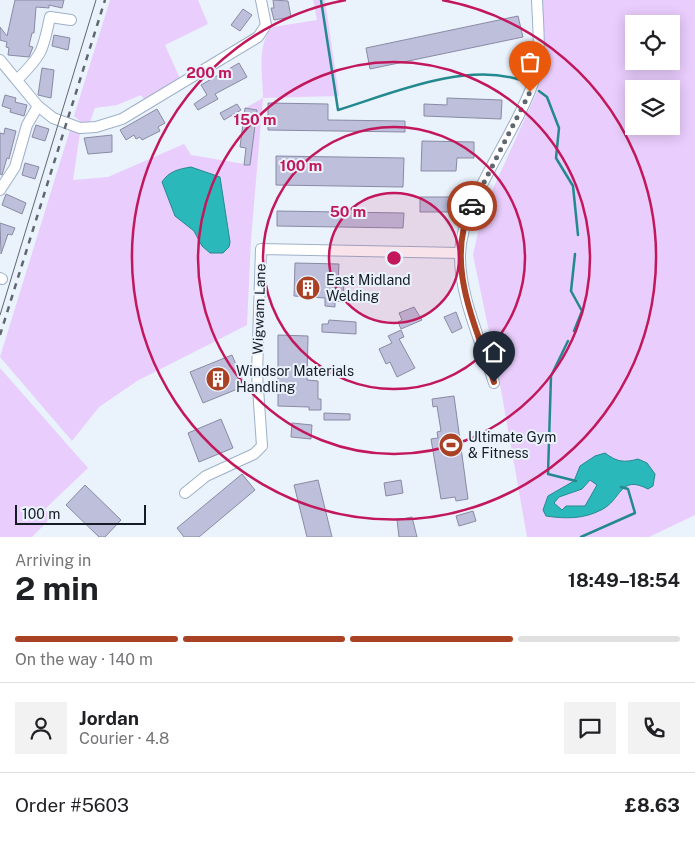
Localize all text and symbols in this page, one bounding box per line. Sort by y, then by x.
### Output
map controls [625,15,680,135]
button: locate [625,15,680,70]
pin [509,41,551,92]
icon: bag [516,48,544,76]
text: 200 m [186,64,232,81]
button: layers [625,80,680,135]
text: 150 m [233,111,277,128]
text: 100 m [280,157,322,174]
courier [447,181,497,231]
icon: car [458,192,486,220]
text: 50 m [330,203,366,220]
centre of rings [385,249,403,267]
street label: Wigwam Lane [249,263,269,355]
place label: East Midland Welding [326,272,411,304]
building icon: East Midland Welding [295,275,321,301]
pin [473,331,515,382]
icon: home [480,338,508,366]
place label: Windsor Materials Handling [236,363,354,395]
building icon: Windsor Materials Handling [205,366,231,392]
place label: Ultimate Gym & Fitness [468,429,556,461]
sports icon: Ultimate Gym & Fitness [438,432,464,458]
scale bar [15,502,146,525]
text: 100 m [22,506,60,522]
text: Arriving in [15,551,91,570]
text: 18:49–18:54 [568,569,680,591]
text: 2 min [15,570,99,607]
text: On the way · 140 m [15,650,153,669]
button: person [15,702,67,754]
button: chat [564,702,616,754]
button: phone [628,702,680,754]
text: Jordan [79,707,139,729]
text: Courier · 4.8 [79,729,169,748]
text: Order #5603 [15,794,129,816]
text: £8.63 [625,794,680,816]

